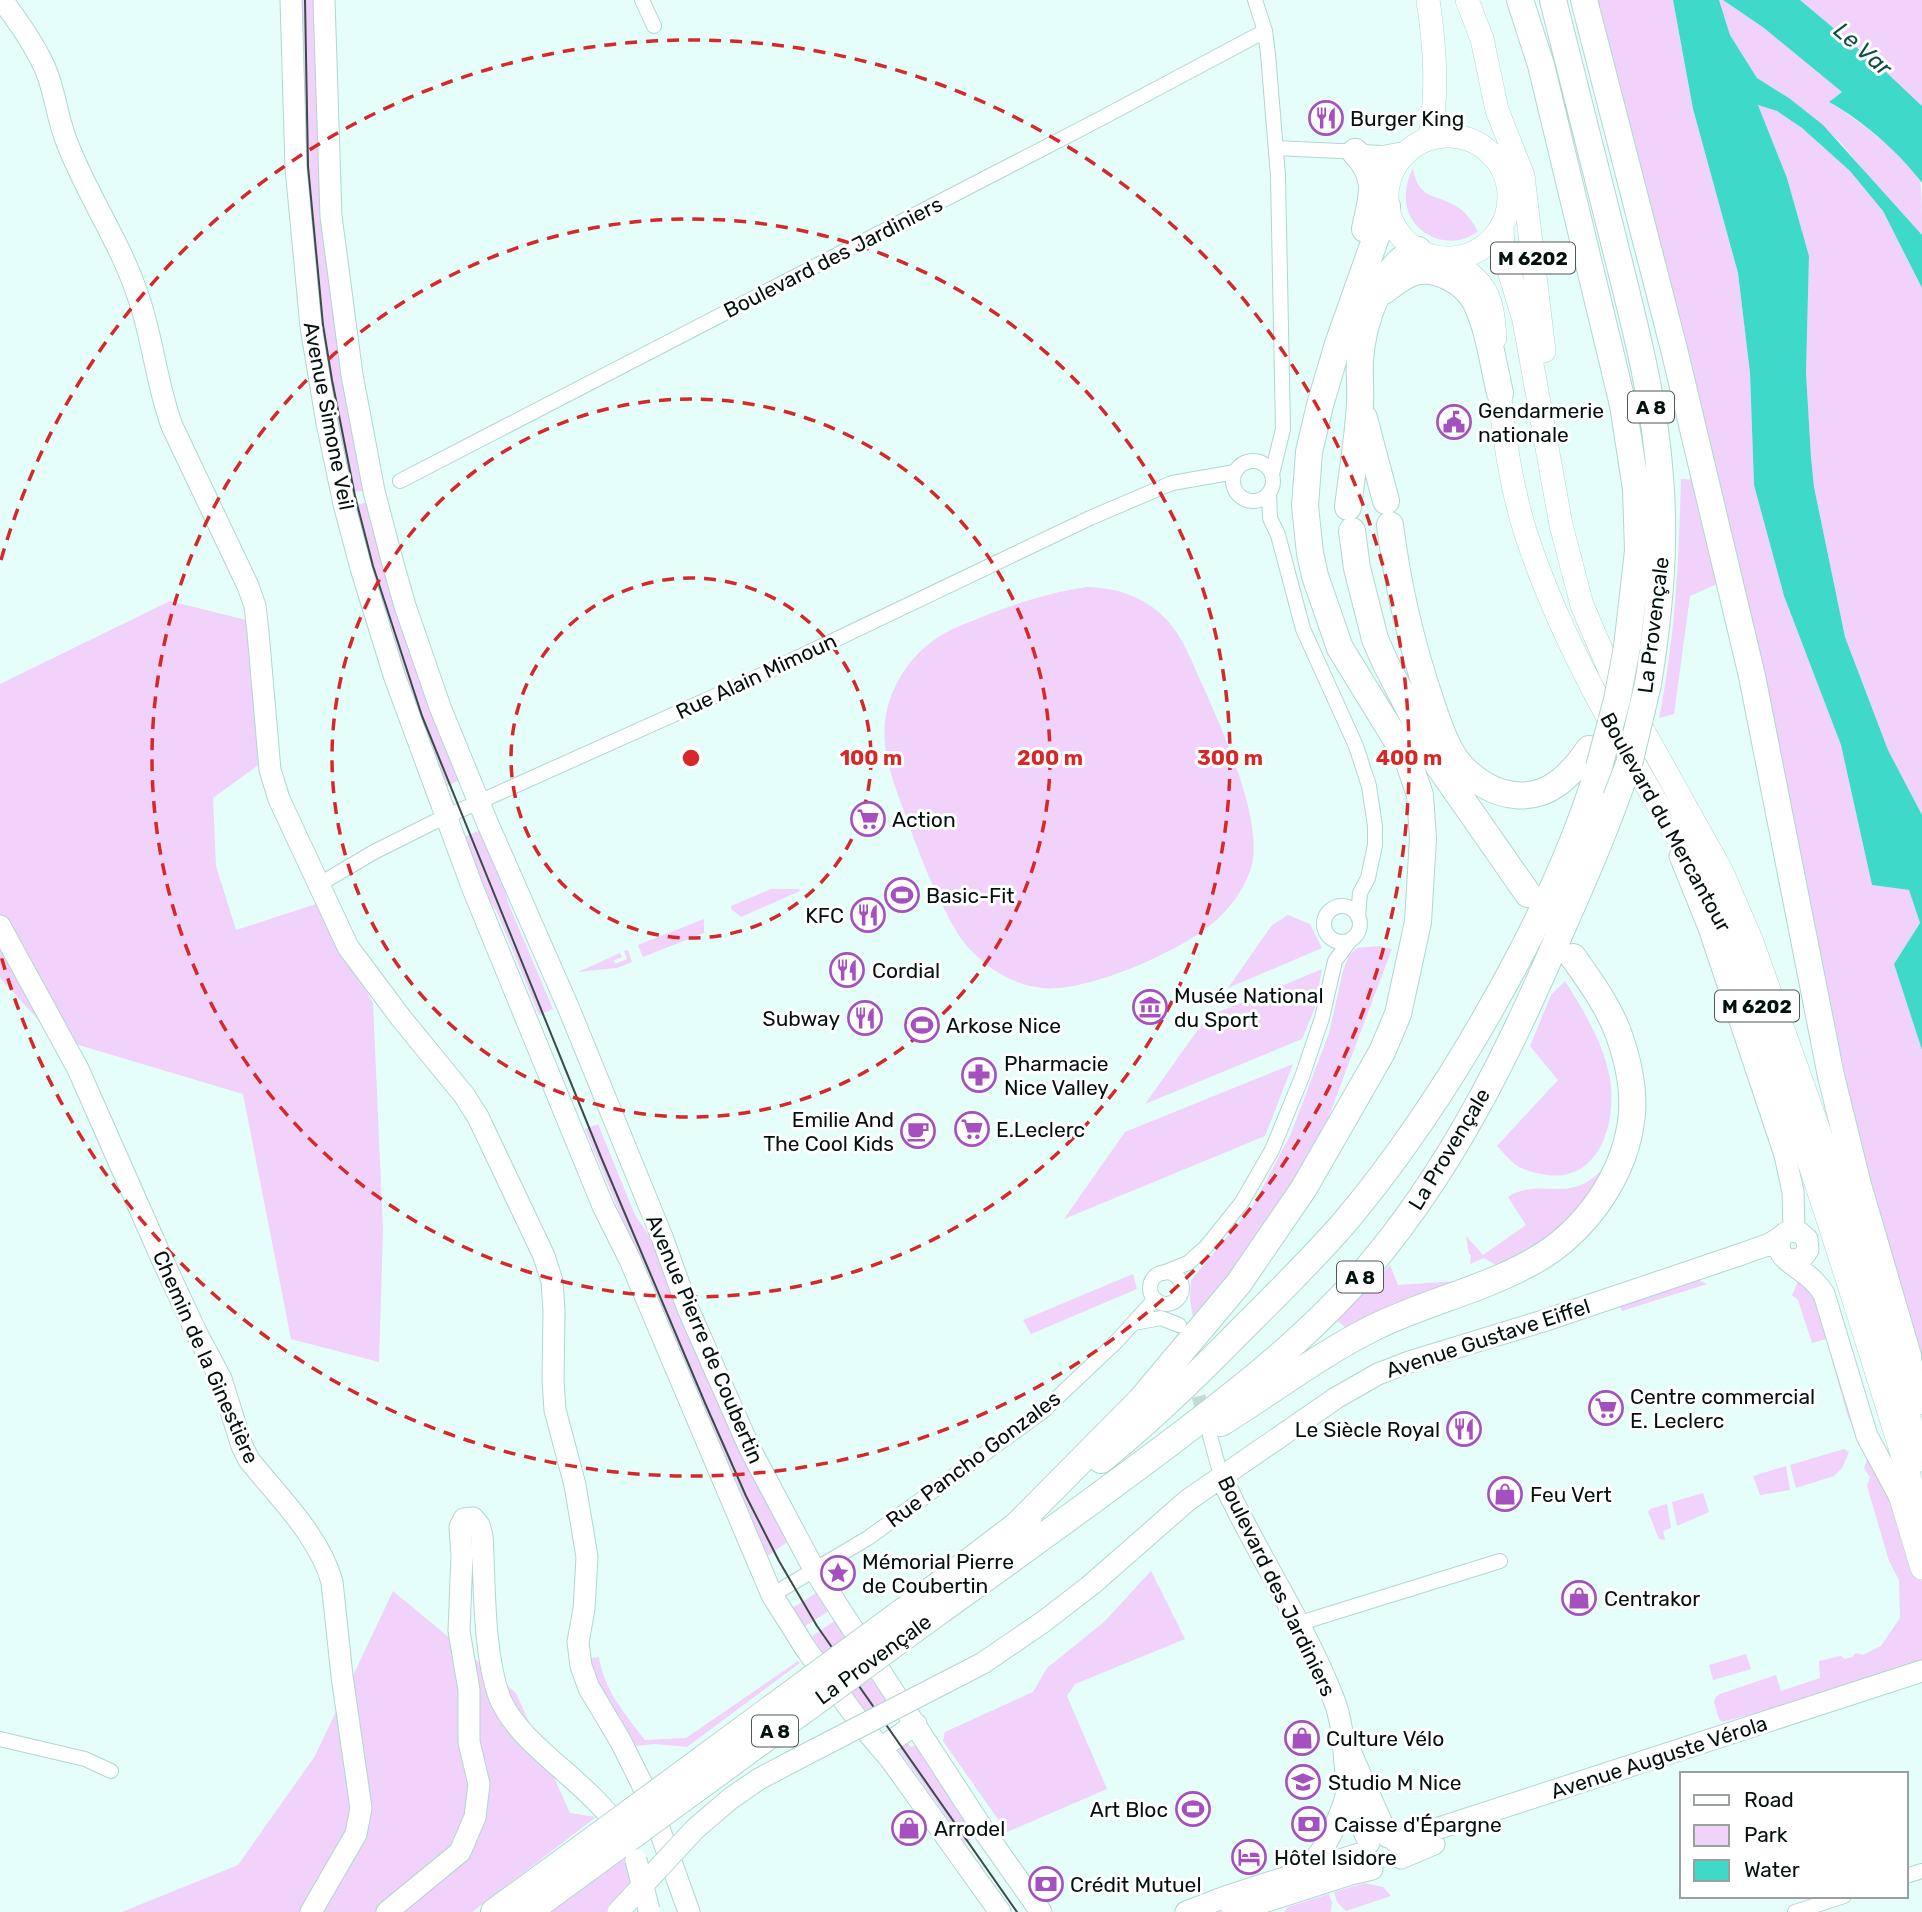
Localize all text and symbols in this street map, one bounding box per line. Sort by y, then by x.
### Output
water label: Le Var [1828,16,1899,83]
restaurant icon: Burger King [1307,99,1345,137]
place label: Burger King [1350,106,1464,131]
street label: Boulevard des Jardiniers [720,191,946,323]
road number: M 6202 [1491,242,1575,274]
street label: Avenue Simone Veil [298,320,360,512]
road number: A 8 [1628,392,1674,422]
place label: Gendarmerie nationale [1478,398,1604,447]
public building icon: Gendarmerie nationale [1435,403,1473,441]
street label: La Provençale [1632,555,1674,695]
street label: Rue Alain Mimoun [672,628,840,724]
street label: Boulevard du Mercantour [1595,708,1737,936]
text: 100 m [840,745,902,770]
text: 200 m [1017,745,1083,770]
text: 300 m [1197,745,1263,770]
text: 400 m [1376,745,1442,770]
centre of rings [679,746,703,770]
supermarket icon: Action [849,800,887,838]
place label: Action [892,807,956,832]
sports icon: Basic-Fit [883,876,921,914]
place label: Basic-Fit [926,883,1015,908]
restaurant icon: KFC [849,896,887,934]
place label: KFC [805,903,844,928]
restaurant icon: Cordial [828,951,866,989]
place label: Cordial [872,958,940,983]
place label: Musée National du Sport [1174,983,1324,1032]
museum icon: Musée National du Sport [1131,988,1169,1026]
road number: M 6202 [1715,990,1799,1022]
restaurant icon: Subway [846,999,884,1037]
place label: Subway [763,1006,840,1031]
sports icon: Arkose Nice [903,1006,941,1044]
place label: Arkose Nice [946,1013,1061,1038]
place label: Pharmacie Nice Valley [1004,1051,1109,1100]
pharmacy icon: Pharmacie Nice Valley [960,1056,998,1094]
street label: La Provençale [1403,1084,1495,1214]
place label: Emilie And The Cool Kids [763,1107,894,1156]
supermarket icon: E.Leclerc [953,1110,991,1148]
cafe icon: Emilie And The Cool Kids [899,1112,937,1150]
place label: E.Leclerc [996,1117,1085,1142]
street label: Avenue Pierre de Coubertin [641,1211,769,1467]
street label: Chemin de la Ginestière [148,1247,264,1467]
road number: A 8 [1337,1261,1383,1292]
street label: Avenue Gustave Eiffel [1383,1293,1593,1383]
place label: Centre commercial E. Leclerc [1630,1384,1815,1433]
street label: Rue Pancho Gonzales [881,1385,1065,1533]
supermarket icon: Centre commercial E. Leclerc [1587,1389,1625,1427]
restaurant icon: Le Siècle Royal [1445,1410,1483,1448]
place label: Le Siècle Royal [1295,1417,1440,1442]
street label: Boulevard des Jardiniers [1213,1472,1341,1700]
shop icon: Feu Vert [1486,1475,1524,1513]
place label: Feu Vert [1530,1482,1612,1507]
place label: Mémorial Pierre de Coubertin [862,1549,1014,1598]
place icon: Mémorial Pierre de Coubertin [819,1554,857,1592]
shop icon: Centrakor [1560,1579,1598,1617]
place label: Centrakor [1604,1586,1700,1611]
street label: La Provençale [810,1609,936,1709]
street label: Avenue Auguste Vérola [1548,1710,1770,1804]
road number: A 8 [752,1716,798,1746]
shop icon: Culture Vélo [1283,1719,1321,1757]
place label: Culture Vélo [1326,1726,1444,1751]
school or university icon: Studio M Nice [1284,1763,1322,1801]
place label: Studio M Nice [1328,1770,1462,1795]
legend [1680,1772,1908,1898]
text: Road [1744,1787,1794,1812]
sports icon: Art Bloc [1174,1790,1212,1828]
place label: Art Bloc [1090,1797,1168,1822]
bank icon: Caisse d'Épargne [1290,1805,1328,1843]
shop icon: Arrodel [890,1809,928,1847]
place label: Caisse d'Épargne [1334,1812,1502,1837]
place label: Arrodel [934,1816,1005,1841]
text: Park [1744,1822,1788,1847]
hotel icon: Hôtel Isidore [1230,1838,1268,1876]
place label: Hôtel Isidore [1274,1845,1397,1870]
text: Water [1744,1857,1800,1882]
bank icon: Crédit Mutuel [1027,1865,1065,1903]
place label: Crédit Mutuel [1070,1872,1202,1897]

